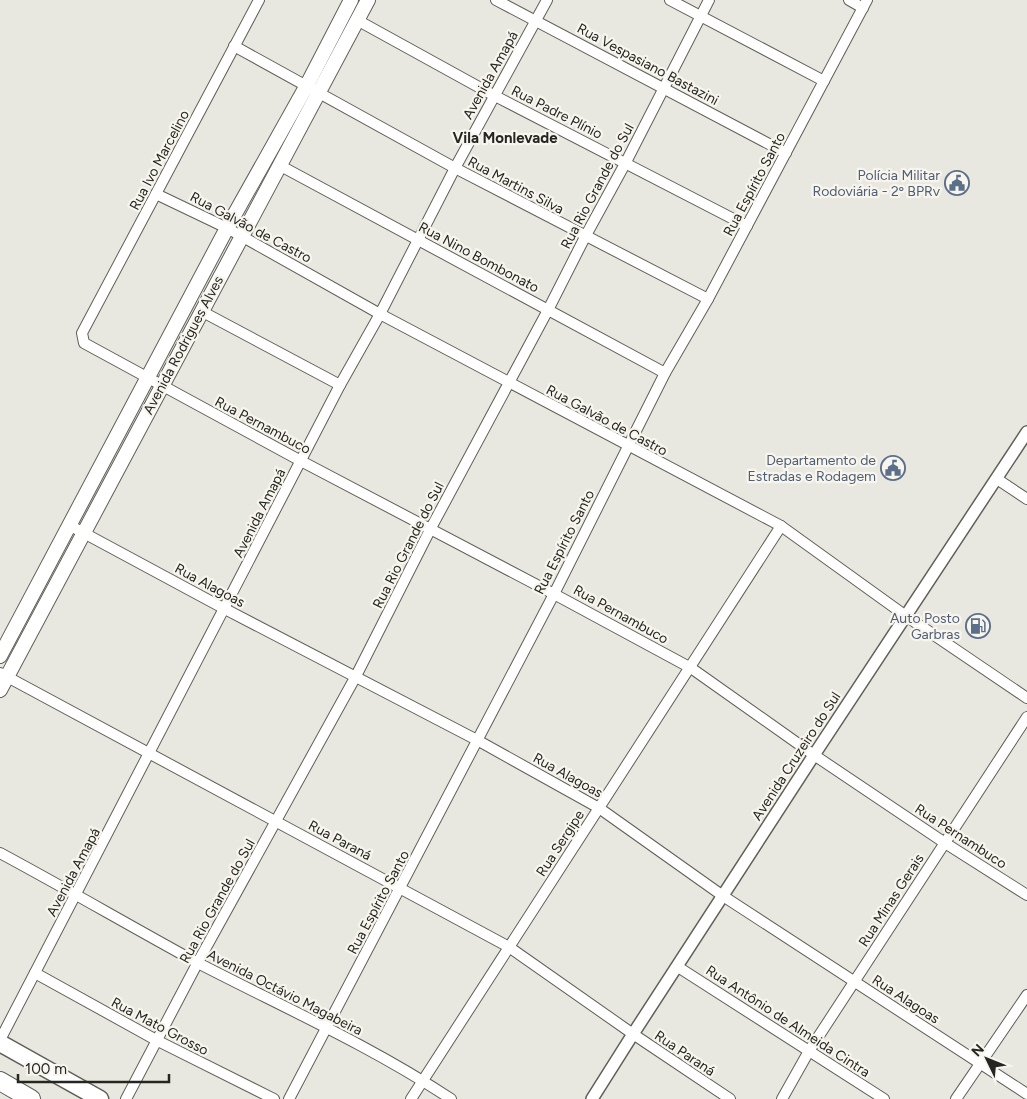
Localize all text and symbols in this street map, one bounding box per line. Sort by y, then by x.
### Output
street label: Rua Vespasiano Bastazini [574,20,722,109]
street label: Avenida Amapá [459,28,522,122]
street label: Rua Padre Plínio [508,82,605,143]
street label: Rua Ivo Marcelino [126,107,193,213]
street label: Rua Rio Grande do Sul [557,121,638,252]
district label: Vila Monlevade [452,129,558,147]
street label: Rua Espírito Santo [720,129,789,239]
street label: Rua Martins Silva [465,153,567,218]
place label: Polícia Militar Rodoviária - 2º BPRv [812,167,941,200]
public building icon: Polícia Militar Rodoviária - 2º BPRv [944,170,970,196]
street label: Rua Galvão de Castro [187,188,314,267]
street label: Rua Nino Bombonato [416,219,542,296]
street label: Avenida Rodrigues Alves [140,273,227,417]
street label: Rua Galvão de Castro [543,381,670,460]
street label: Rua Pernambuco [212,393,314,458]
place label: Departamento de Estradas e Rodagem [748,452,876,485]
public building icon: Departamento de Estradas e Rodagem [880,455,906,481]
street label: Avenida Amapá [230,466,289,561]
street label: Rua Rio Grande do Sul [369,479,448,611]
street label: Rua Espírito Santo [531,487,598,597]
street label: Rua Alagoas [172,560,248,611]
street label: Rua Pernambuco [570,581,671,648]
place label: Auto Posto Garbras [890,610,960,643]
fuel station icon: Auto Posto Garbras [965,613,991,639]
street label: Avenida Cruzeiro do Sul [748,689,844,824]
street label: Rua Alagoas [530,749,605,802]
street label: Rua Pernambuco [912,800,1010,872]
street label: Rua Sergipe [533,807,588,880]
street label: Rua Paraná [305,817,374,864]
street label: Avenida Amapá [43,825,104,919]
street label: Rua Rio Grande do Sul [176,836,259,966]
street label: Rua Espírito Santo [344,847,413,957]
street label: Rua Minas Gerais [855,851,928,950]
street label: Avenida Octávio Magabeira [204,946,365,1039]
street label: Rua Antônio de Almeida Cintra [702,962,873,1081]
street label: Rua Alagoas [869,971,943,1027]
street label: Rua Mato Grosso [108,994,211,1059]
street label: Rua Paraná [651,1027,718,1080]
north arrow [962,1034,1012,1084]
text: N [968,1041,988,1060]
scale bar [18,1052,169,1084]
text: 100 m [25,1060,67,1078]

